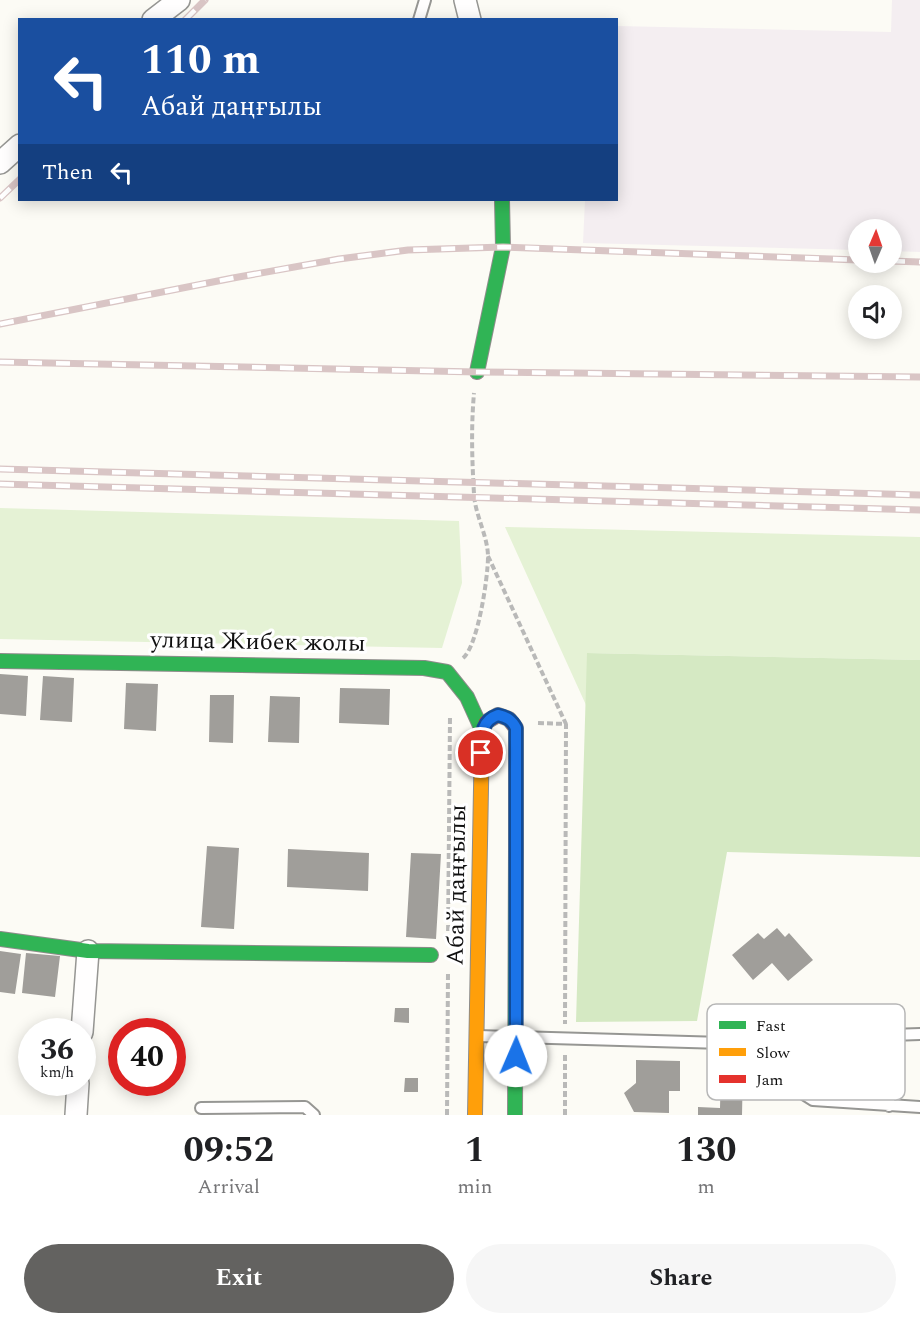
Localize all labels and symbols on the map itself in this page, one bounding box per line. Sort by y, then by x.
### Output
north arrow [848,219,902,273]
street label: улица Жибек жолы [149,622,366,662]
pin [455,727,506,778]
street label: Абай даңғылы [438,804,476,966]
legend [707,1004,905,1100]
text: Fast [756,1014,786,1038]
speed limit sign: 40 [108,1018,186,1096]
position arrow [484,1024,548,1088]
text: Slow [756,1041,791,1065]
text: Jam [756,1068,784,1092]

